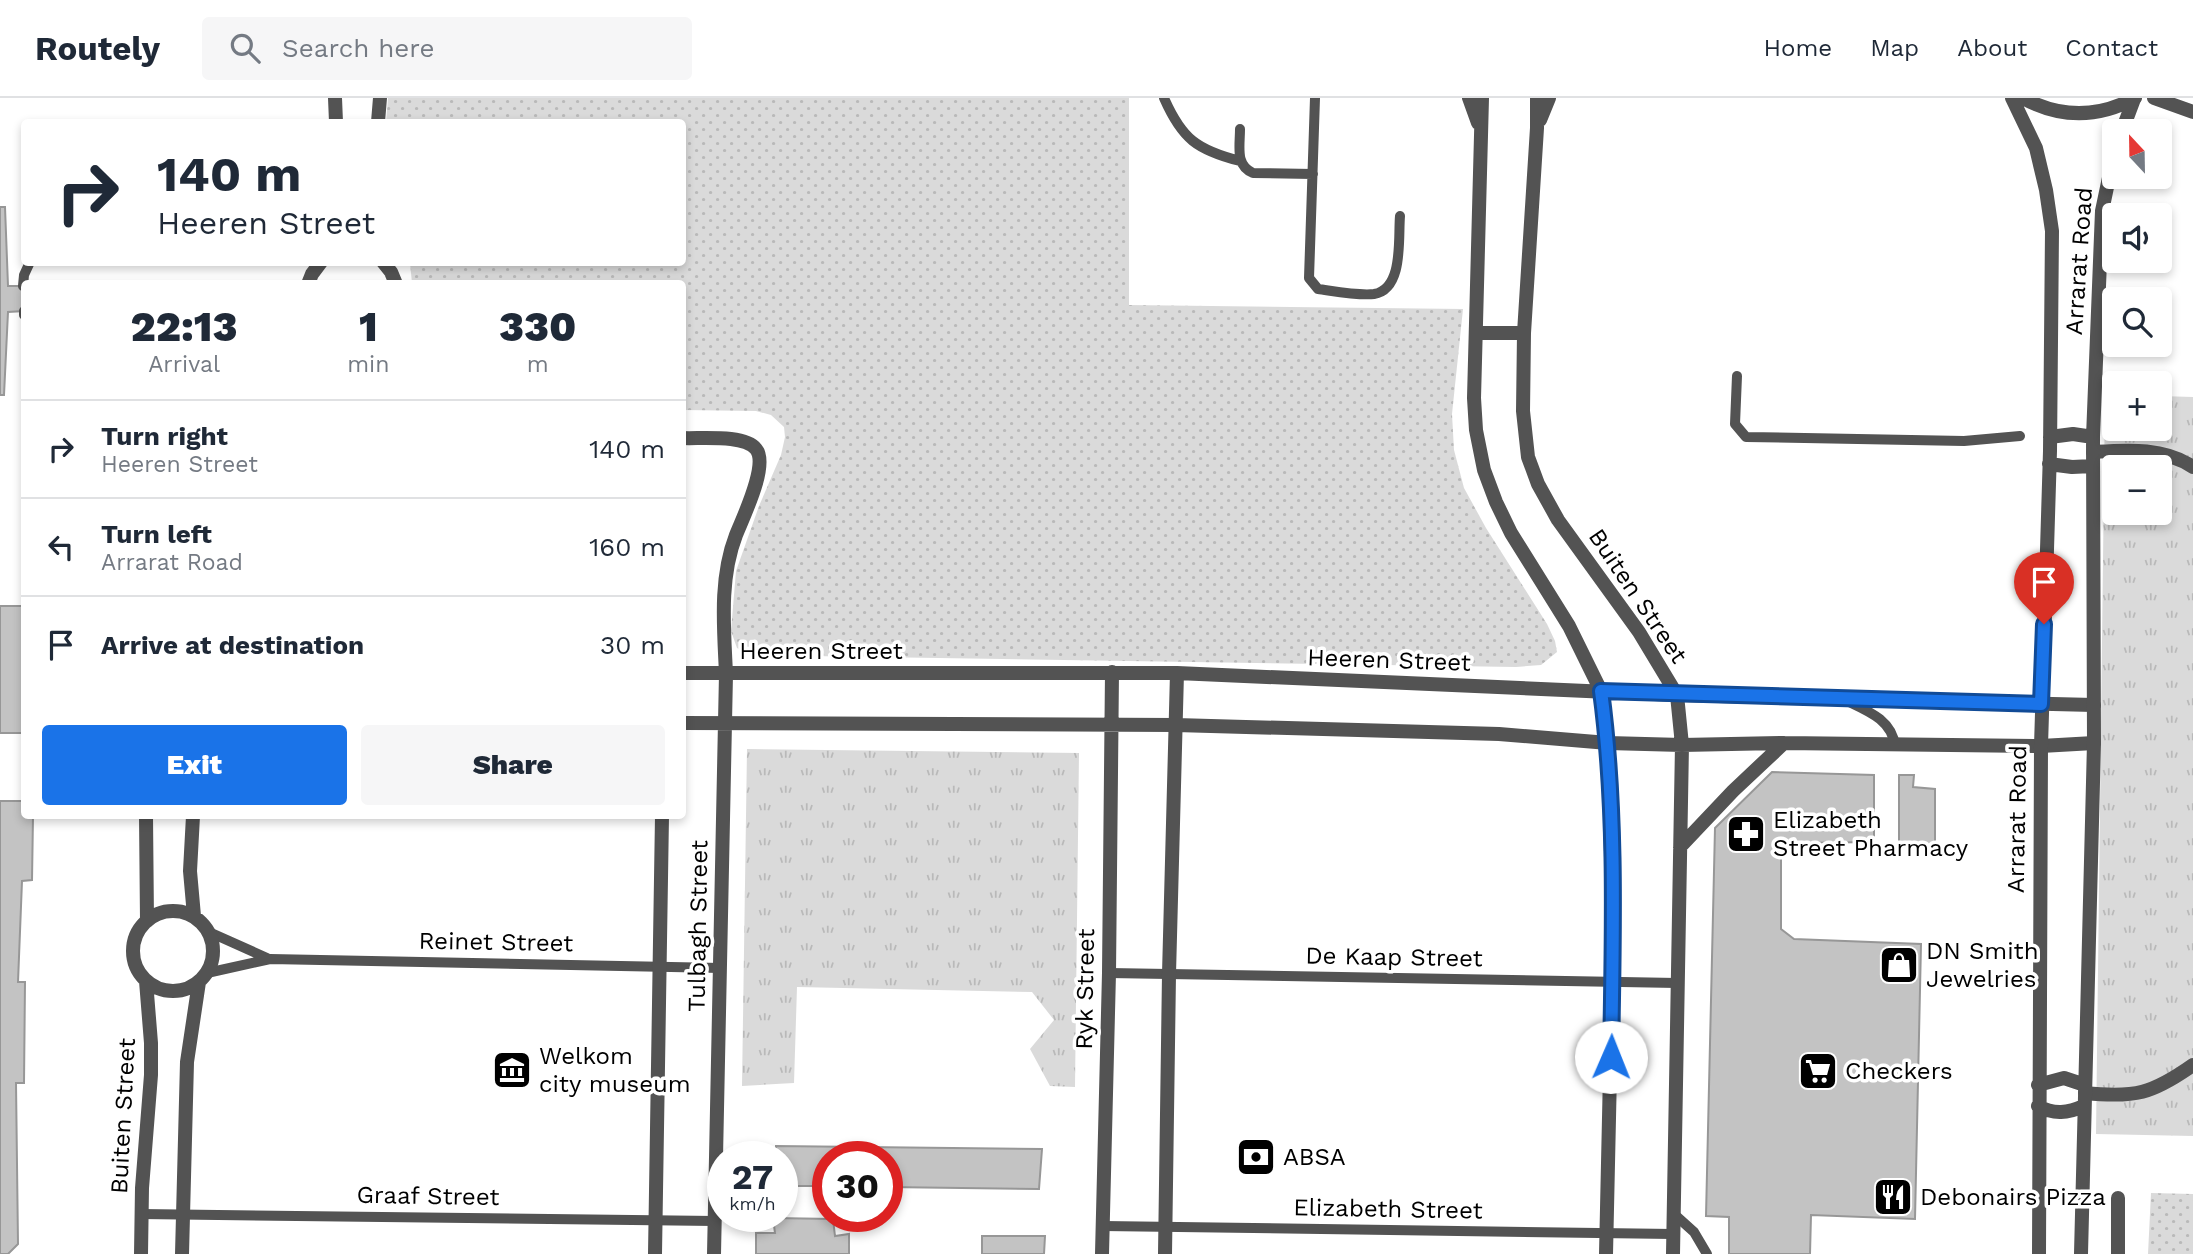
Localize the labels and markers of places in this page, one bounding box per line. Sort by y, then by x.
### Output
pin [2014,552,2074,624]
place label: Elizabeth Street Pharmacy [1773,806,1969,862]
pharmacy icon: Elizabeth Street Pharmacy [1725,813,1767,855]
place label: DN Smith Jewelries [1926,937,2039,993]
shop icon: DN Smith Jewelries [1878,944,1920,986]
place label: Welkom city museum [539,1042,691,1098]
museum icon: Welkom city museum [491,1049,533,1091]
supermarket icon: Checkers [1797,1050,1839,1092]
place label: Checkers [1845,1057,1953,1085]
bank icon: ABSA [1235,1136,1277,1178]
place label: ABSA [1283,1143,1346,1171]
restaurant icon: Debonairs Pizza [1872,1176,1914,1218]
place label: Debonairs Pizza [1920,1183,2106,1211]

